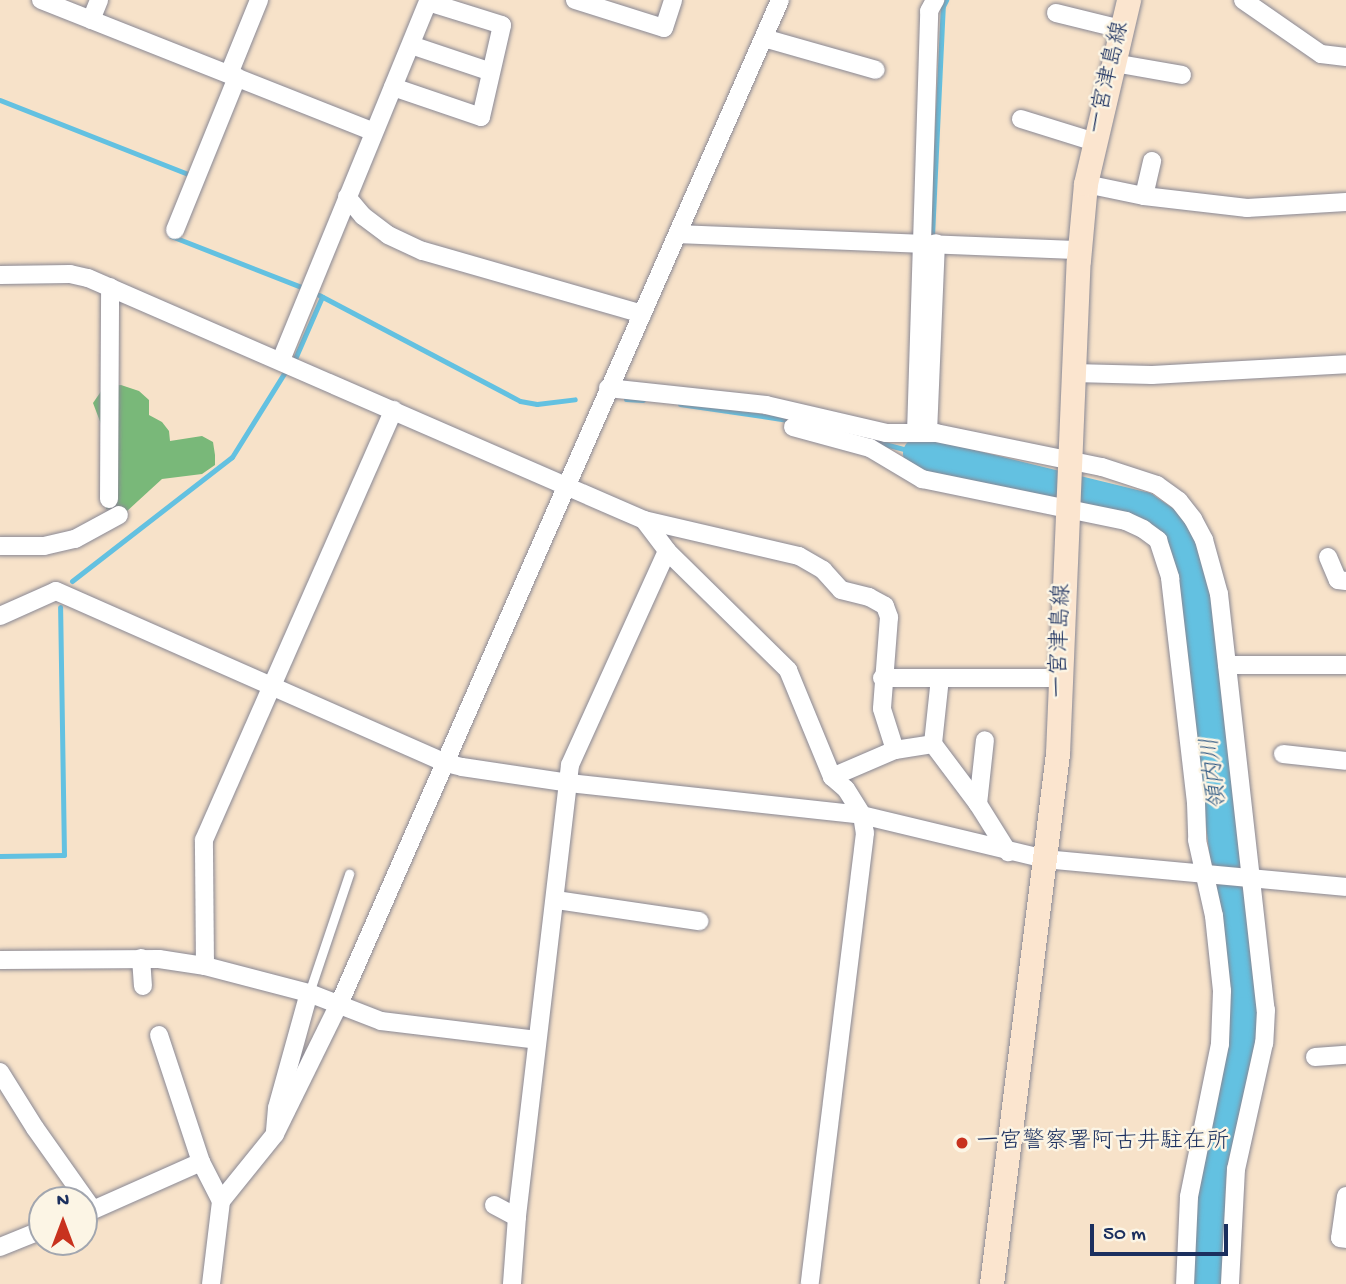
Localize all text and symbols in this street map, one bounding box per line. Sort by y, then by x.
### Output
street label: 一宮津島線 [1084,19,1136,137]
street label: 一宮津島線 [1046,583,1078,699]
water label: 領内川 [1197,736,1235,810]
place label: 一宮警察署阿古井駐在所 [976,1129,1229,1157]
marker: 一宮警察署阿古井駐在所 [954,1135,970,1151]
north arrow [28,1186,98,1256]
text: N [57,1190,69,1213]
scale bar [1094,1210,1232,1254]
text: 50 m [1103,1223,1146,1248]

